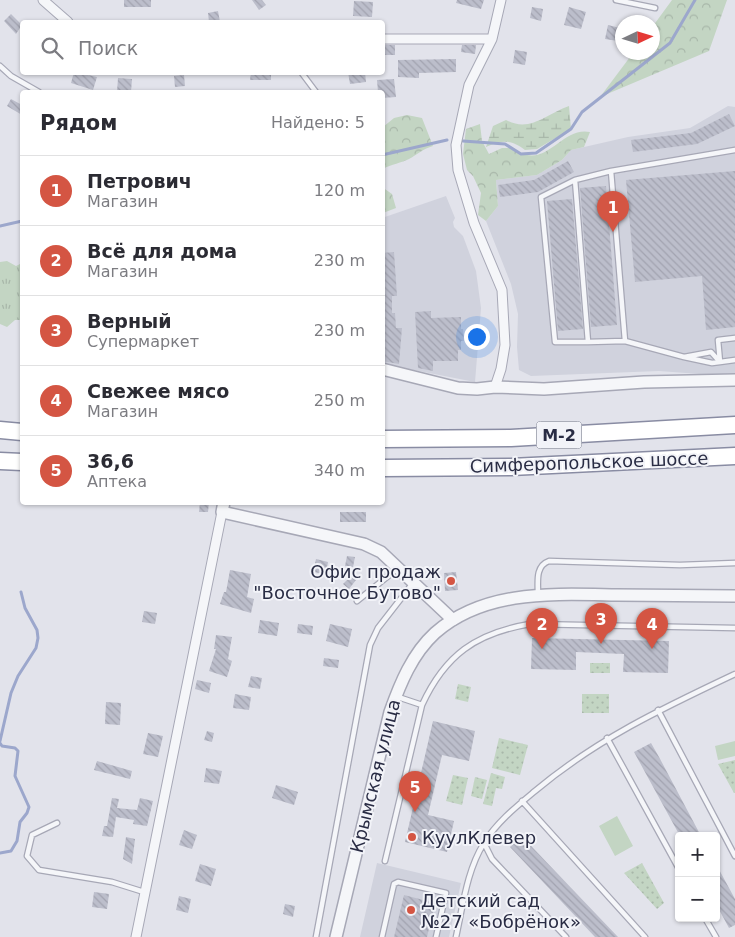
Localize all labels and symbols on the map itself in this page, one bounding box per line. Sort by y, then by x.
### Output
north arrow [615,15,660,60]
pin: 1 [597,191,629,232]
your location [464,324,490,350]
road number: М-2 [536,422,582,448]
street label: Симферопольское шоссе [469,447,709,477]
place label: Офис продаж "Восточное Бутово" [253,561,441,603]
marker: Офис продаж "Восточное Бутово" [445,575,457,587]
pin: 3 [585,603,617,644]
pin: 2 [526,608,558,649]
pin: 4 [636,608,668,649]
street label: Крымская улица [346,697,404,855]
pin: 5 [399,771,431,812]
place label: КуулКлевер [422,827,536,848]
marker: КуулКлевер [406,831,418,843]
place label: Детский сад №27 «Бобрёнок» [421,890,581,932]
marker: Детский сад №27 «Бобрёнок» [405,904,417,916]

